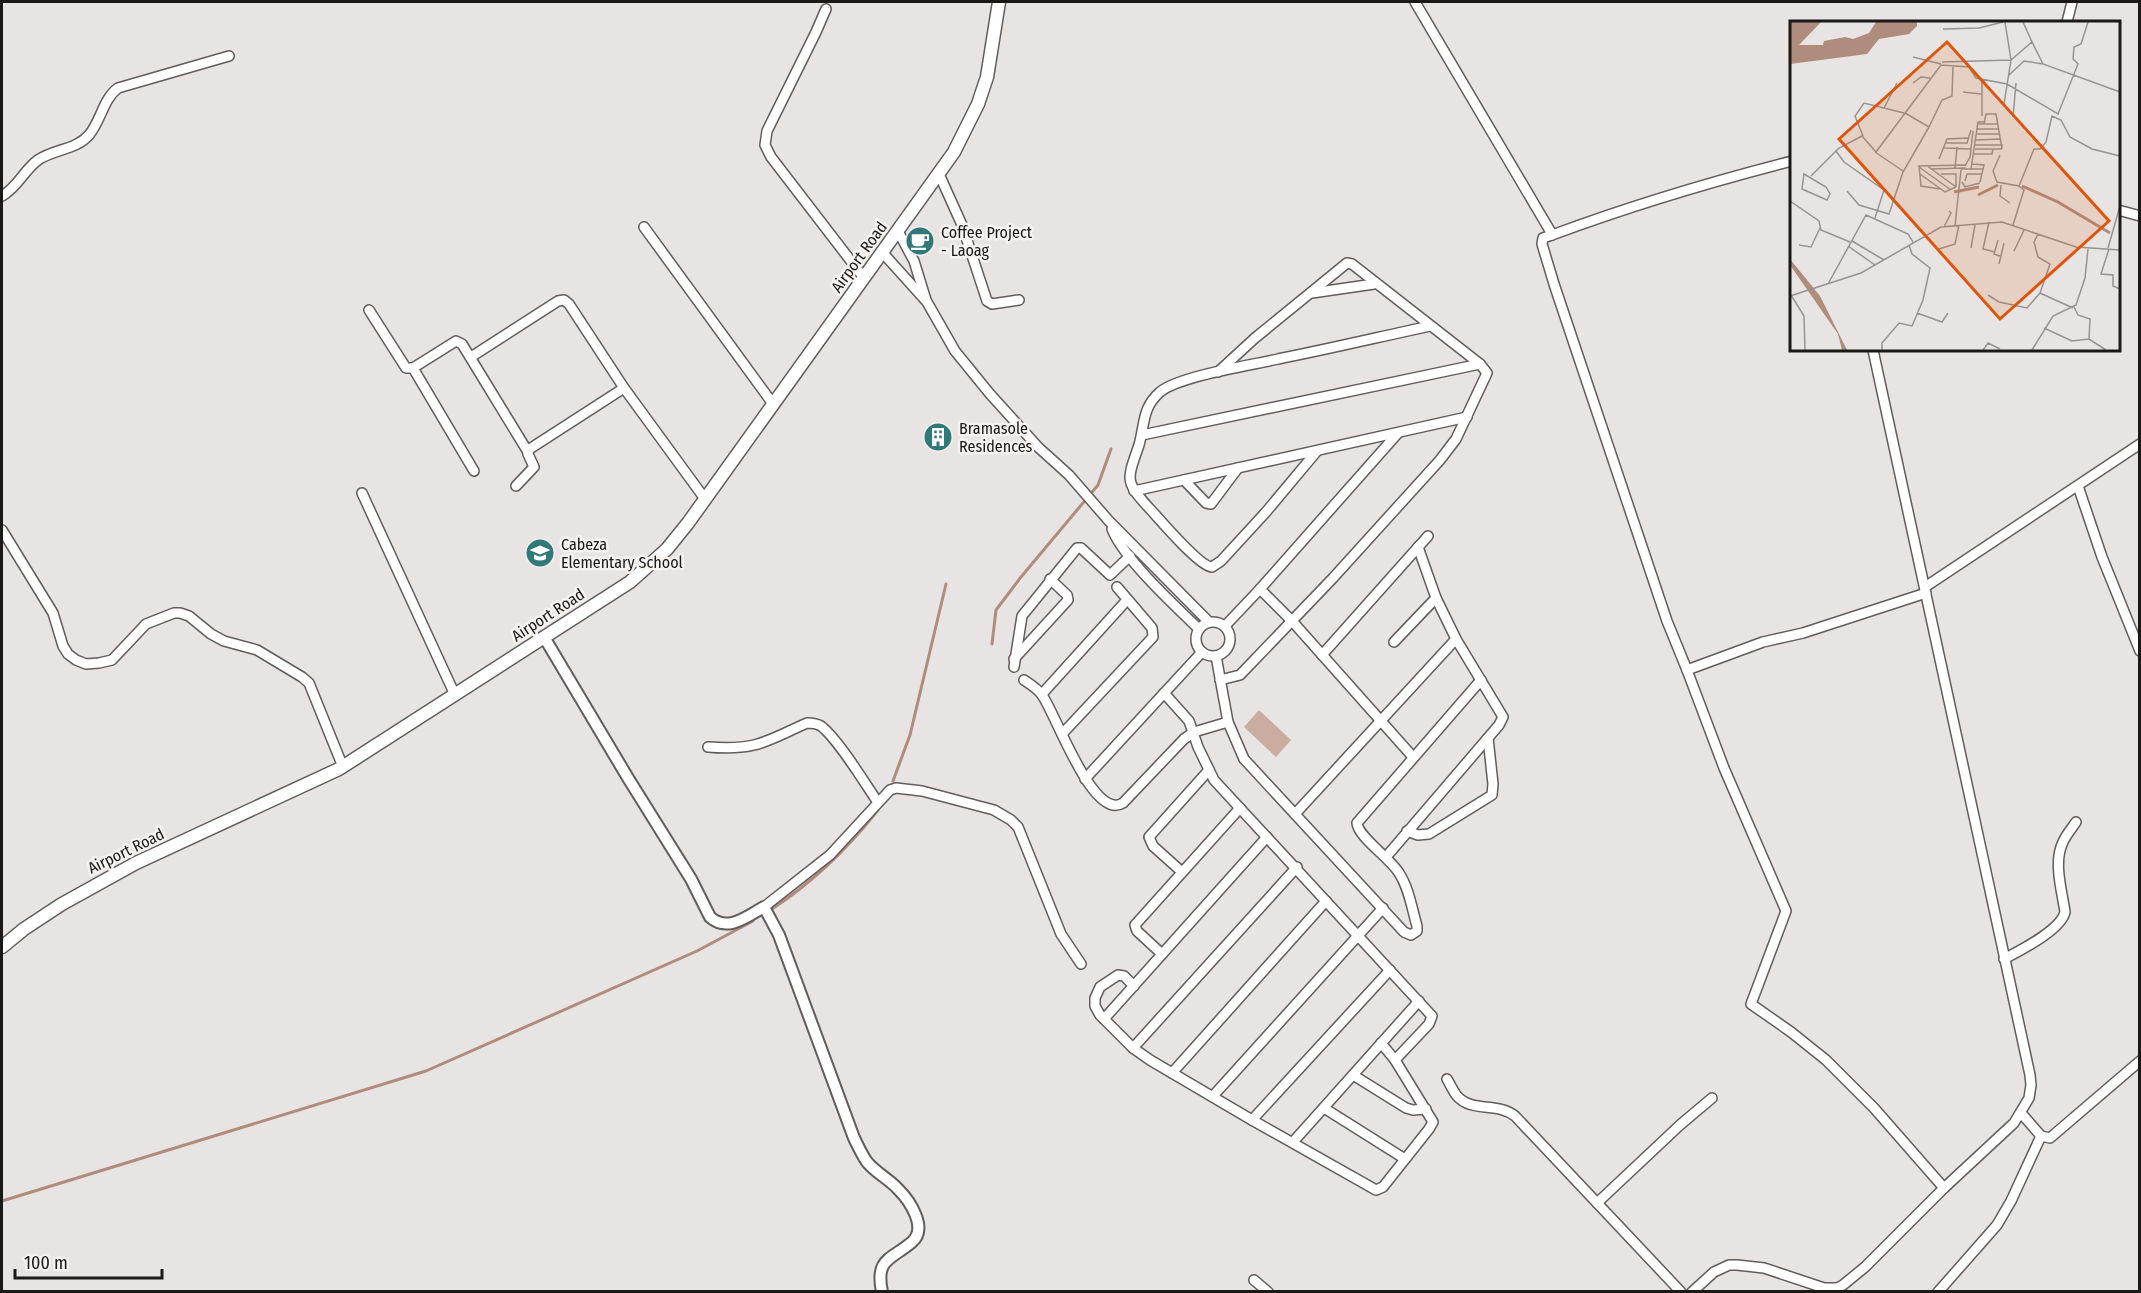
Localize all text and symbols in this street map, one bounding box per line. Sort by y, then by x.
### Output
inset map [1790,21,2120,351]
street label: Airport Road [827,218,891,296]
place label: Coffee Project - Laoag [941,223,1033,260]
cafe icon: Coffee Project - Laoag [904,225,936,257]
place label: Bramasole Residences [959,419,1033,456]
building icon: Bramasole Residences [922,421,954,453]
place label: Cabeza Elementary School [561,535,683,572]
school or university icon: Cabeza Elementary School [524,537,556,569]
street label: Airport Road [508,585,588,645]
street label: Airport Road [85,824,167,878]
scale bar [15,1242,162,1280]
text: 100 m [24,1252,68,1274]

